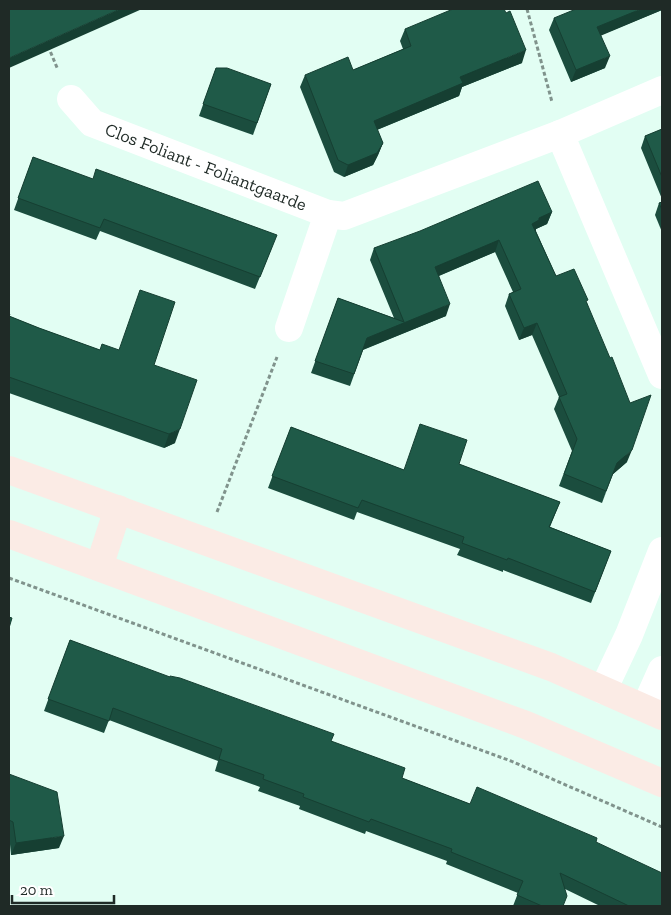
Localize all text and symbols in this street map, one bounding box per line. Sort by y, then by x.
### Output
street label: Clos Foliant - Foliantgaarde [102,118,310,216]
scale bar [12,872,115,904]
text: 20 m [20,881,53,899]

